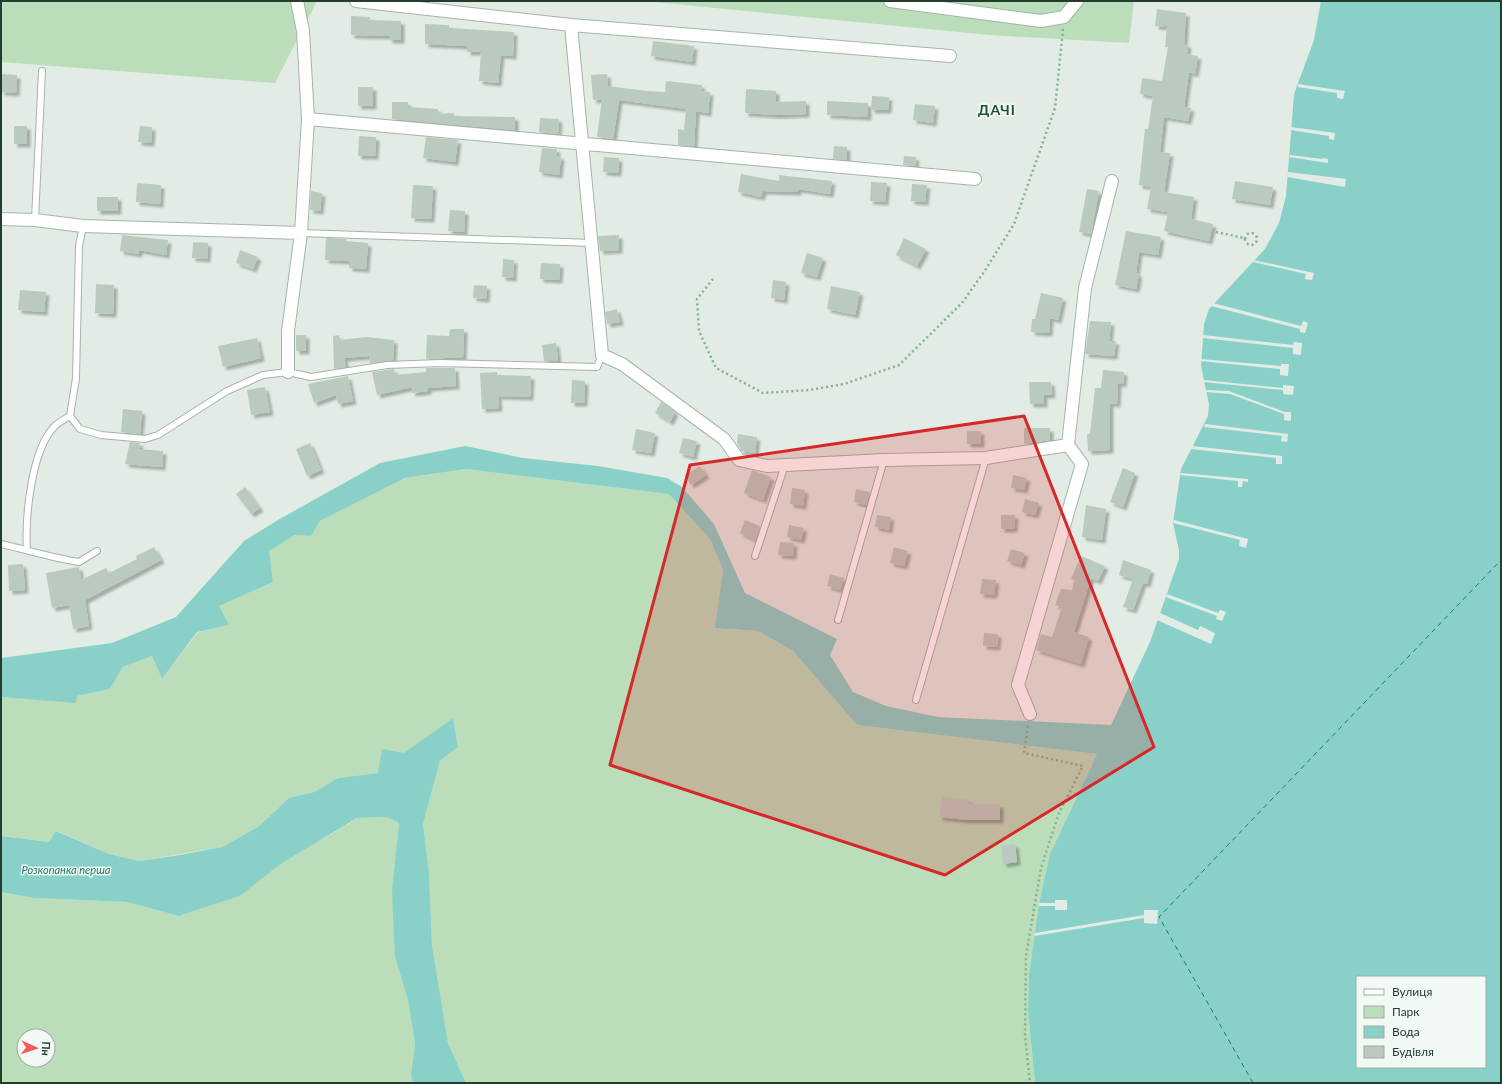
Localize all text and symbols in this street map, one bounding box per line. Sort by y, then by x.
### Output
district label: ДАЧІ [978,101,1016,118]
water label: Розкопанка перша [22,863,111,876]
legend [1356,976,1486,1068]
text: Вулиця [1392,984,1432,999]
text: Парк [1392,1004,1420,1019]
text: Вода [1392,1024,1420,1039]
north arrow [16,1028,56,1068]
text: Пн [40,1041,53,1056]
text: Будівля [1392,1044,1434,1059]

